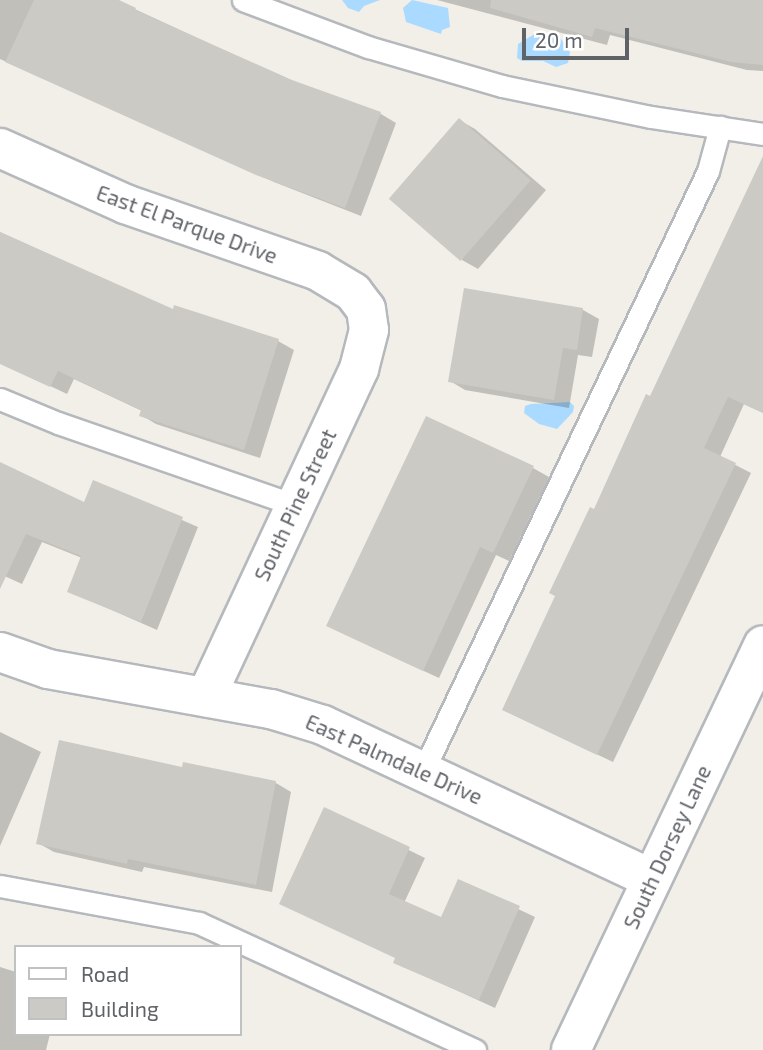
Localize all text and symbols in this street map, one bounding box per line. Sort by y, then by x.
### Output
scale bar [525,14,632,58]
text: 20 m [535,27,583,52]
street label: East El Parque Drive [93,179,281,269]
street label: South Pine Street [249,425,341,585]
street label: East Palmdale Drive [302,709,486,809]
street label: South Dorsey Lane [618,761,716,933]
legend [14,945,242,1036]
text: Road [81,961,129,986]
text: Building [81,996,159,1021]

